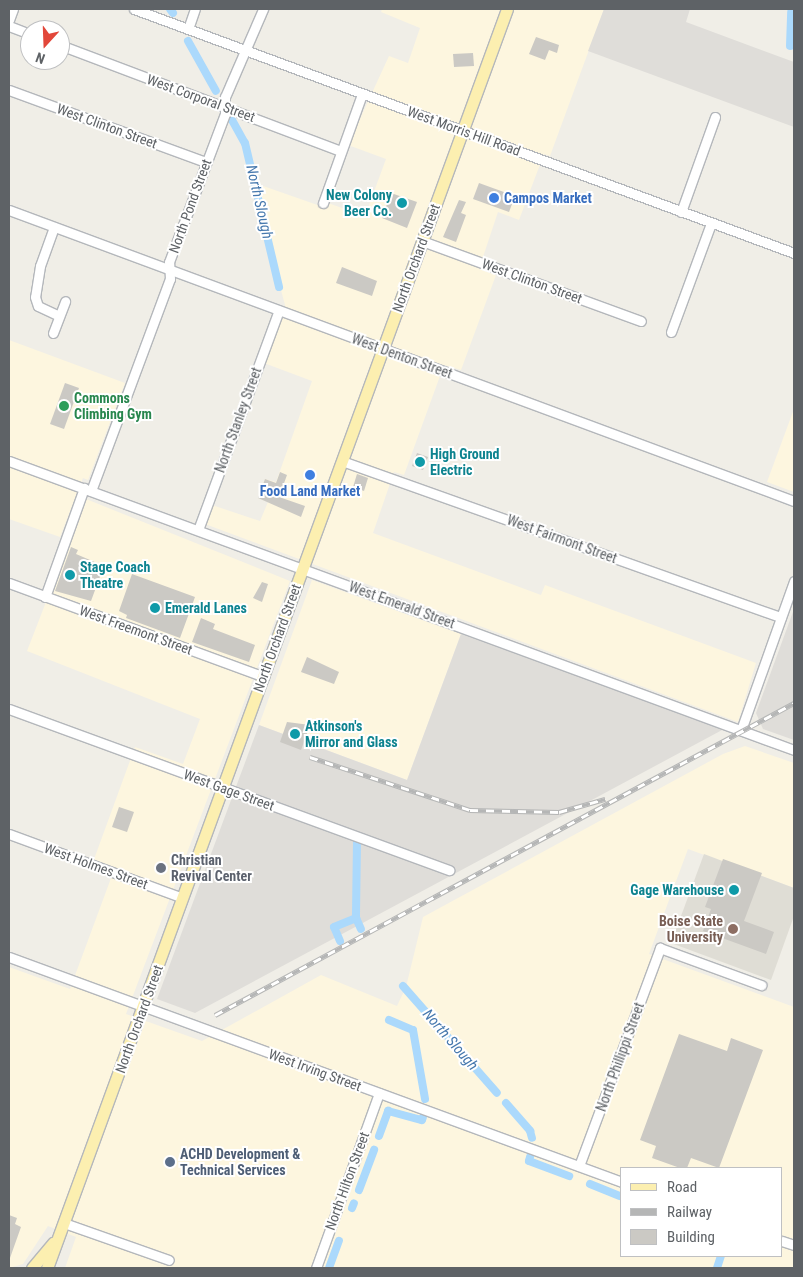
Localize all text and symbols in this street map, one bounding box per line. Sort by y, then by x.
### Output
north arrow [20,20,70,70]
text: N [33,49,47,67]
street label: West Corporal Street [145,71,257,125]
street label: West Clinton Street [54,100,160,152]
street label: West Morris Hill Road [405,103,523,159]
street label: North Pond Street [165,157,215,255]
water label: North Slough [242,163,276,241]
place label: New Colony Beer Co. [326,187,392,220]
place label: Campos Market [504,190,592,206]
marker: Campos Market [488,192,500,204]
marker: New Colony Beer Co. [396,197,408,209]
street label: North Orchard Street [389,202,443,314]
street label: West Clinton Street [479,255,585,307]
street label: West Denton Street [349,330,455,382]
street label: North Stanley Street [211,365,265,475]
place label: Commons Climbing Gym [74,390,152,422]
marker: Commons Climbing Gym [58,400,70,412]
place label: High Ground Electric [430,446,500,478]
marker: High Ground Electric [414,456,426,468]
marker: Food Land Market [304,469,316,481]
place label: Food Land Market [260,483,360,499]
street label: West Fairmont Street [505,511,619,567]
place label: Stage Coach Theatre [80,559,150,592]
marker: Stage Coach Theatre [64,569,76,581]
street label: West Emerald Street [347,578,457,632]
street label: North Orchard Street [250,582,304,694]
place label: Emerald Lanes [165,600,247,616]
street label: West Freemont Street [77,602,195,658]
marker: Emerald Lanes [149,602,161,614]
place label: Atkinson's Mirror and Glass [305,718,398,750]
marker: Atkinson's Mirror and Glass [289,728,301,740]
street label: West Gage Street [181,766,277,814]
street label: West Holmes Street [42,839,150,893]
place label: Christian Revival Center [171,852,252,884]
marker: Christian Revival Center [155,862,167,874]
place label: Gage Warehouse [630,882,724,898]
marker: Gage Warehouse [728,884,740,896]
place label: Boise State University [659,913,723,946]
marker: Boise State University [727,923,739,935]
street label: North Orchard Street [112,963,166,1075]
street label: North Phillippi Street [592,1000,648,1114]
water label: North Slough [419,1006,481,1074]
street label: West Irving Street [266,1045,364,1095]
street label: North Hilton Street [321,1130,373,1232]
place label: ACHD Development & Technical Services [180,1146,300,1178]
marker: ACHD Development & Technical Services [164,1156,176,1168]
legend [620,1167,783,1257]
text: Road [667,1178,697,1196]
text: Railway [667,1203,712,1221]
text: Building [667,1228,715,1246]

